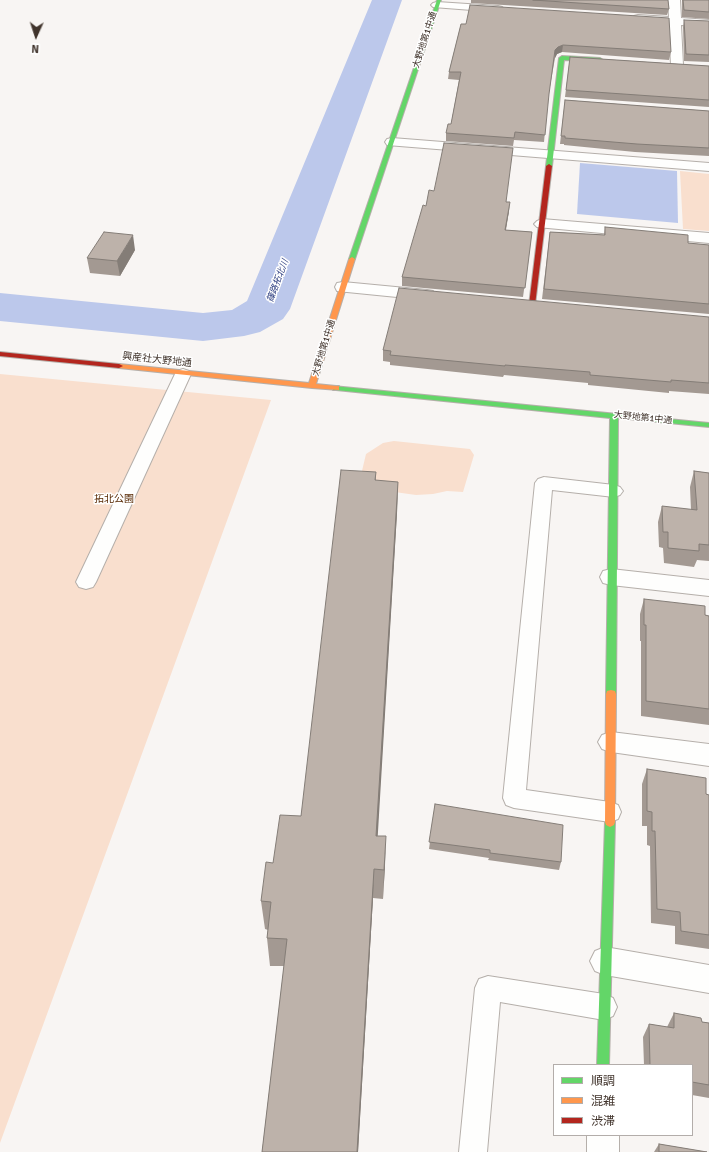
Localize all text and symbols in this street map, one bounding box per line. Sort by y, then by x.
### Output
street label: 大野地第1中通 [411,10,439,70]
north arrow [16,16,56,56]
text: N [31,42,40,55]
water label: 篠路拓北川 [265,258,291,304]
street label: 大野地第1中通 [310,318,338,378]
street label: 興産社大野地通 [122,350,192,370]
street label: 大野地第1中通 [613,410,673,426]
park label: 拓北公園 [94,493,134,505]
legend [553,1064,693,1136]
text: 順調 [591,1074,615,1089]
text: 混雑 [591,1094,615,1109]
text: 渋滞 [591,1114,615,1129]

